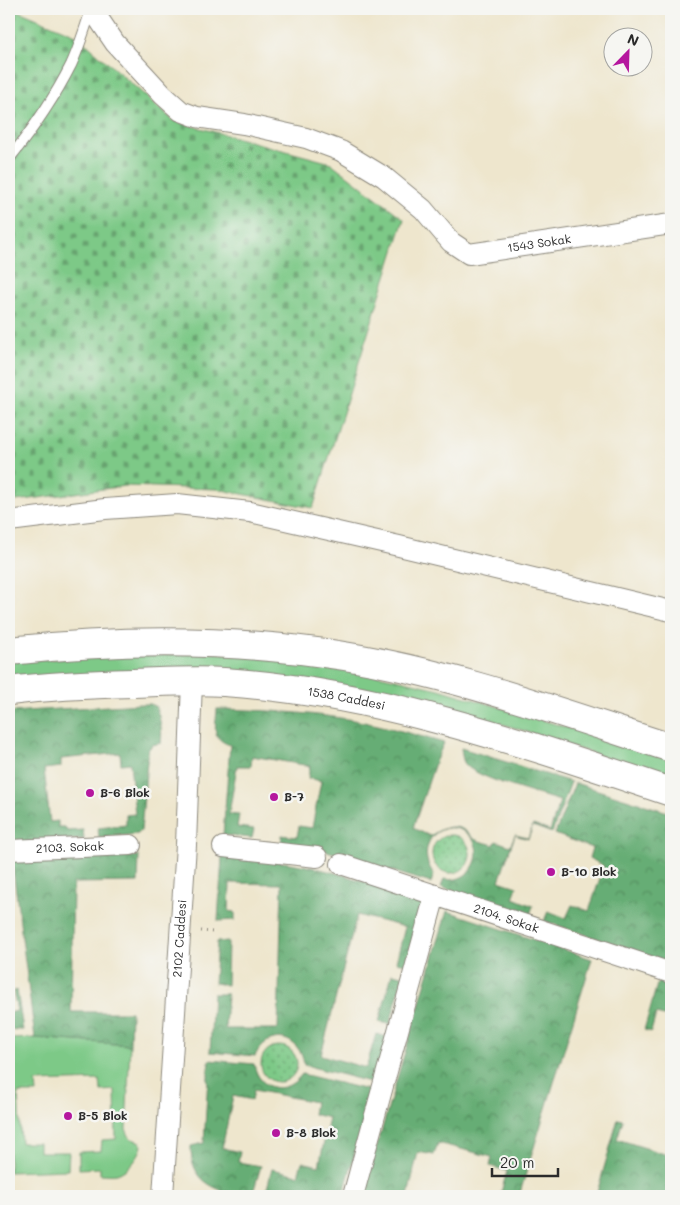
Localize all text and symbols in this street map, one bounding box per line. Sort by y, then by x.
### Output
north arrow [602,28,652,78]
text: N [625,29,642,50]
street label: 1543 Sokak [506,230,572,255]
street label: 1538 Caddesi [307,682,387,713]
place label: B-6 Blok [100,784,150,800]
marker: B-6 Blok [84,787,96,799]
place label: B-7 [284,788,304,804]
marker: B-7 [268,791,280,803]
street label: 2103. Sokak [36,837,104,856]
place label: B-10 Blok [561,863,617,879]
marker: B-10 Blok [545,866,557,878]
street label: 2102 Caddesi [168,899,189,978]
street label: 2104. Sokak [472,899,541,936]
place label: B-5 Blok [78,1107,128,1123]
marker: B-5 Blok [62,1110,74,1122]
place label: B-8 Blok [286,1124,336,1140]
marker: B-8 Blok [270,1127,282,1139]
scale bar [492,1145,559,1177]
text: 20 m [500,1152,534,1172]

